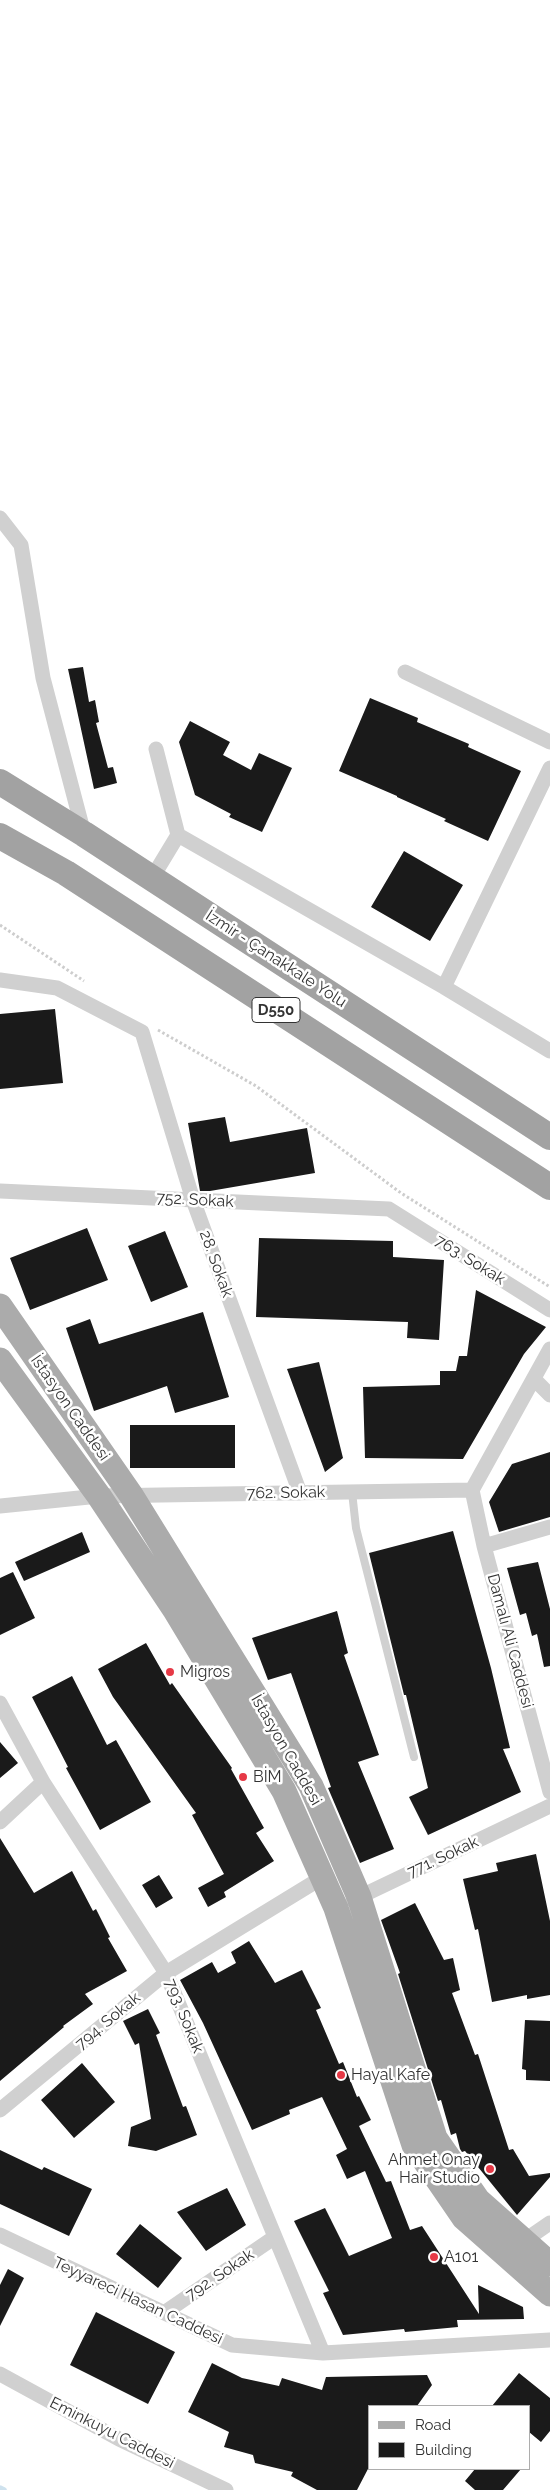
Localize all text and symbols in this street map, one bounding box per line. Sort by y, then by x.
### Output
street label: İzmir - Çanakkale Yolu [202,906,350,1012]
road number: D550 [252,998,300,1022]
street label: 752. Sokak [156,1188,234,1212]
street label: 28. Sokak [195,1228,237,1300]
street label: 763. Sokak [432,1231,508,1289]
street label: İstasyon Caddesi [26,1351,114,1465]
street label: 762. Sokak [247,1483,325,1503]
street label: Damalı Ali Caddesi [483,1572,537,1710]
place label: Migros [180,1662,230,1682]
marker: Migros [164,1666,176,1678]
street label: İstasyon Caddesi [246,1691,326,1809]
place label: BİM [253,1767,282,1787]
marker: BİM [237,1771,249,1783]
street label: 771. Sokak [405,1832,481,1882]
street label: 793. Sokak [160,1976,208,2056]
street label: 794. Sokak [72,1988,144,2054]
place label: Hayal Kafe [351,2065,430,2085]
marker: Hayal Kafe [335,2069,347,2081]
place label: Ahmet Onay Hair Studio [388,2150,480,2188]
marker: Ahmet Onay Hair Studio [484,2163,496,2175]
street label: 792. Sokak [182,2245,258,2305]
place label: A101 [444,2247,478,2267]
marker: A101 [428,2251,440,2263]
street label: Teyyareci Hasan Caddesi [50,2253,226,2349]
street label: Eminkuyu Caddesi [46,2393,178,2473]
legend [368,2405,530,2470]
text: Road [415,2416,451,2434]
text: Building [415,2441,472,2459]

